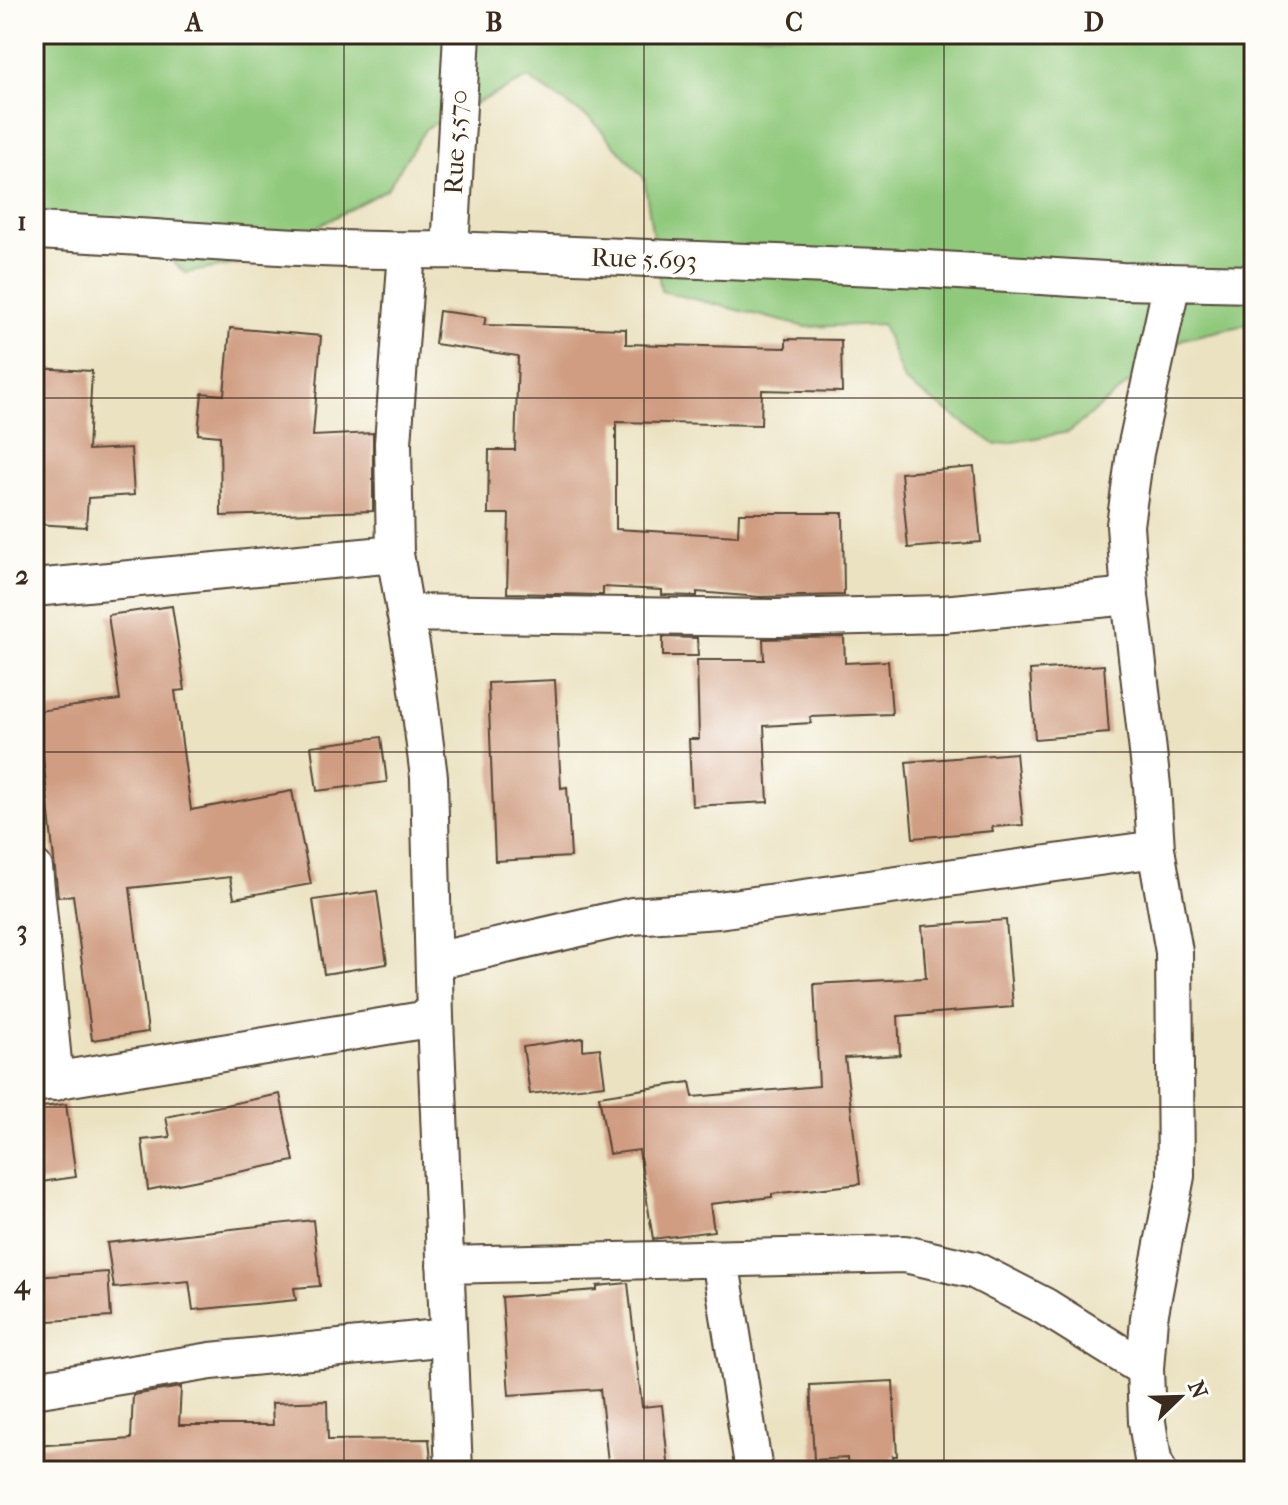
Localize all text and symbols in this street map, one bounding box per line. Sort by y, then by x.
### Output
text: A [184,7,204,38]
text: B [486,7,503,38]
text: C [785,7,803,38]
text: D [1084,7,1104,38]
street label: Rue 5.570 [438,89,474,195]
text: 1 [17,206,27,237]
street label: Rue 5.693 [590,242,698,276]
text: 2 [15,560,29,591]
text: 3 [17,915,27,946]
text: 4 [13,1269,31,1301]
north arrow [1140,1357,1220,1437]
text: N [1182,1377,1213,1403]

